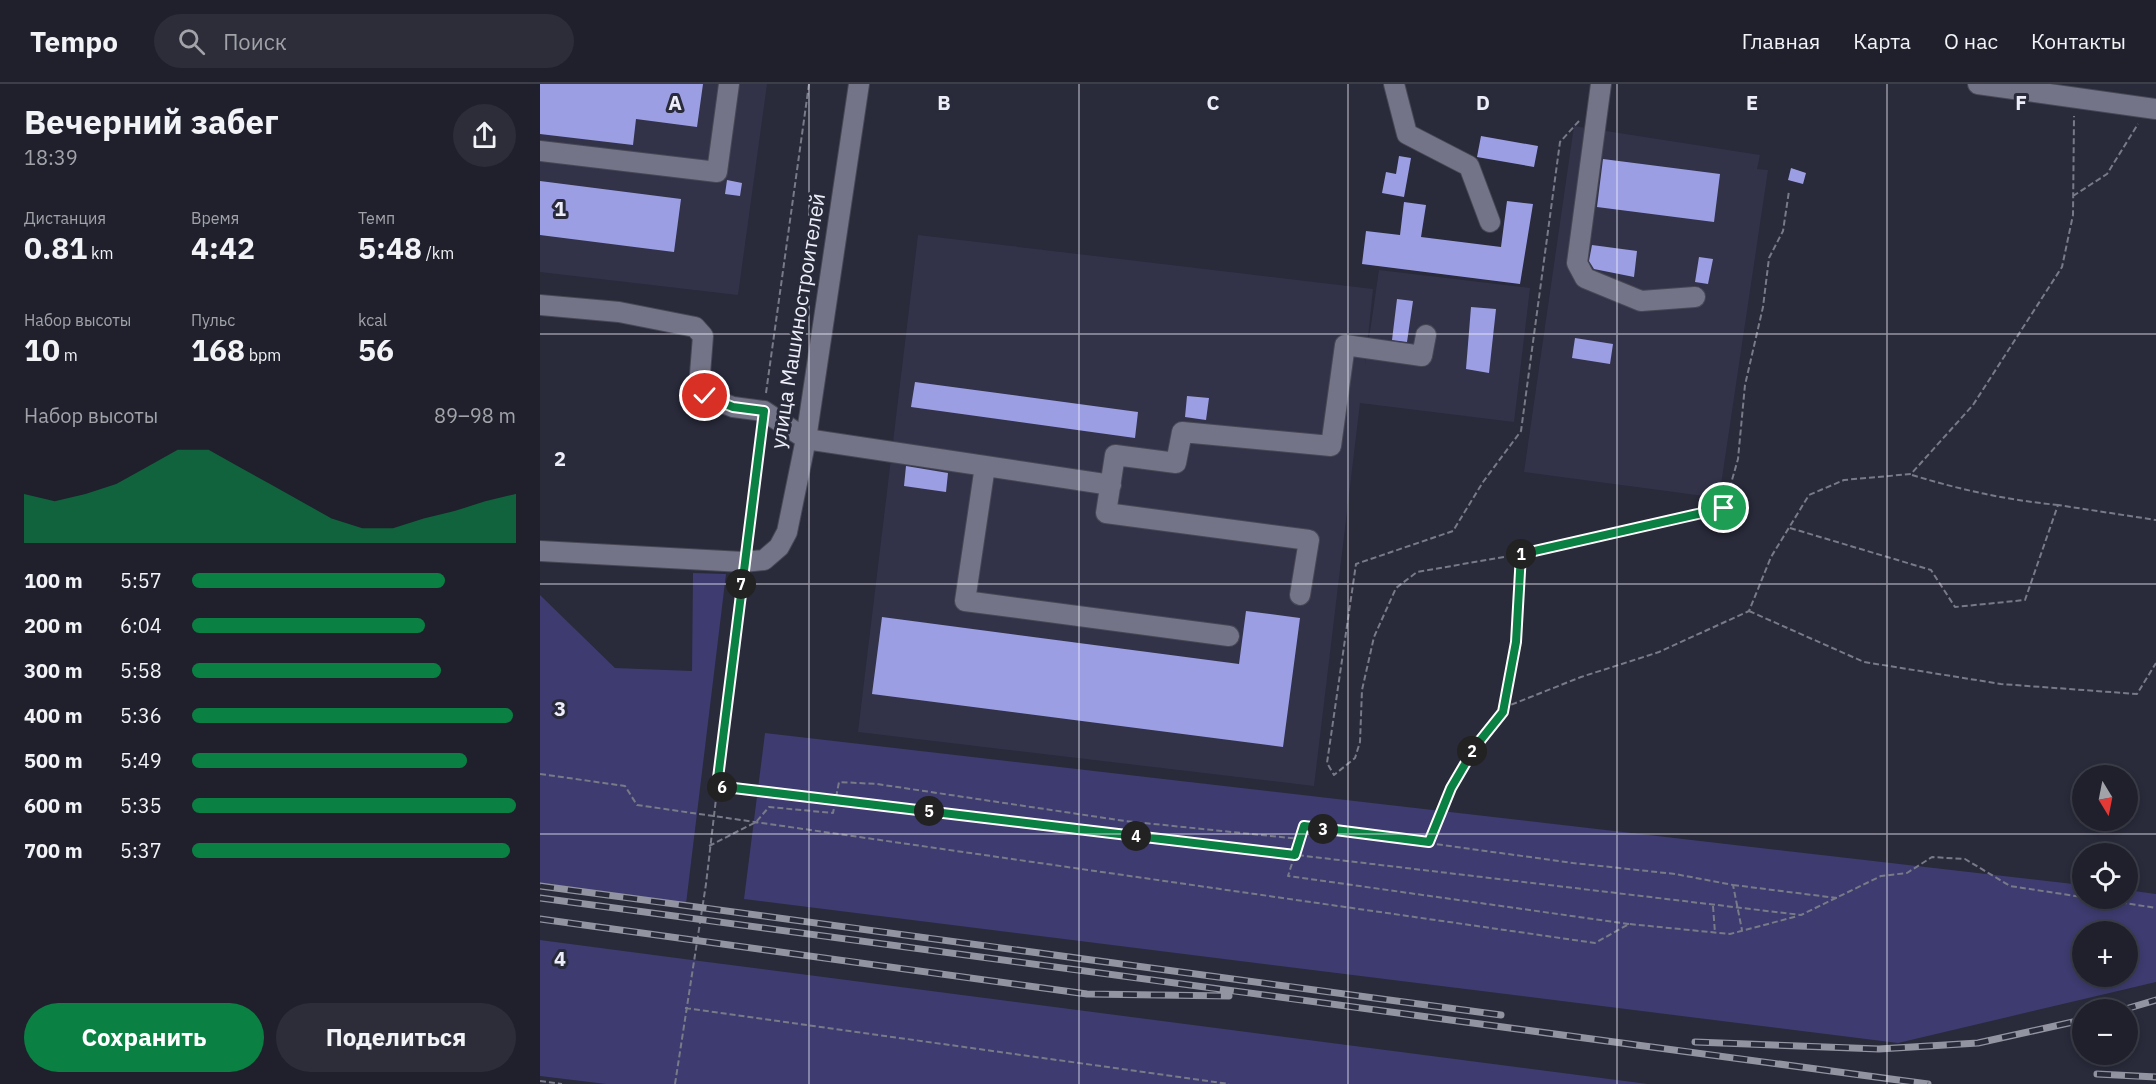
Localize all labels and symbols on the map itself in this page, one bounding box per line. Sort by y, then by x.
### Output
text: A [668,89,682,116]
text: B [937,89,951,116]
text: C [1206,89,1220,116]
text: D [1476,89,1490,116]
text: E [1746,89,1758,116]
text: F [2015,89,2027,116]
street label: улица Машиностроителей [763,191,831,451]
text: 1 [554,195,566,222]
pin [679,370,730,421]
text: 2 [554,445,566,472]
pin [1698,482,1749,533]
pin: 1 [1506,539,1536,569]
pin: 7 [726,569,756,599]
text: 3 [554,695,566,722]
pin: 2 [1457,736,1487,766]
north arrow [2072,765,2138,831]
pin: 6 [707,772,737,802]
pin: 5 [914,796,944,826]
pin: 3 [1308,814,1338,844]
pin: 4 [1121,821,1151,851]
text: 4 [554,945,566,972]

